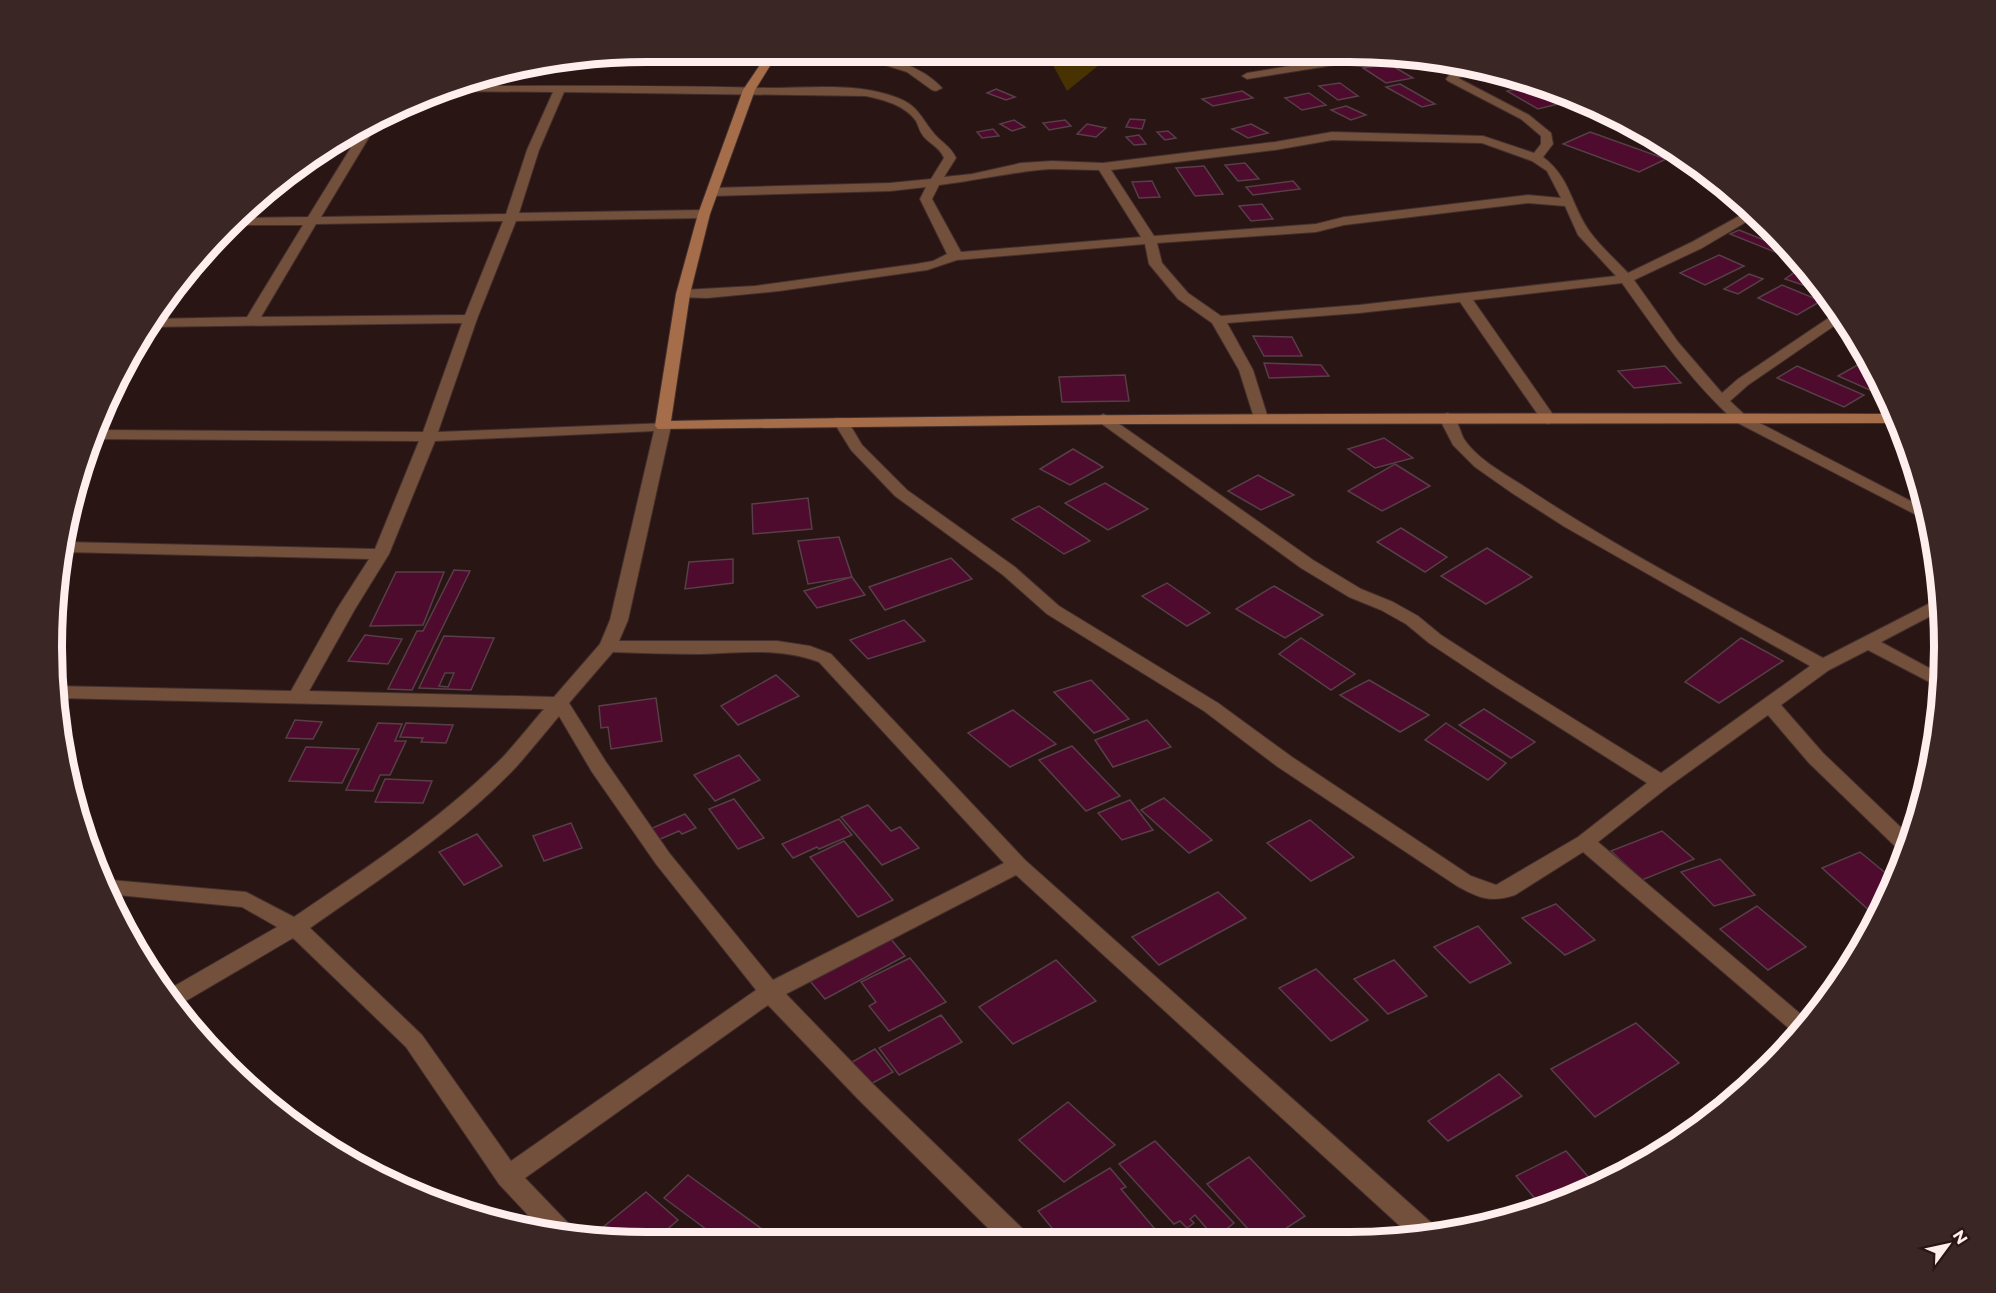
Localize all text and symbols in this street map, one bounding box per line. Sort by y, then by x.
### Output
north arrow [1918,1215,1978,1275]
text: N [1949,1227,1972,1248]

